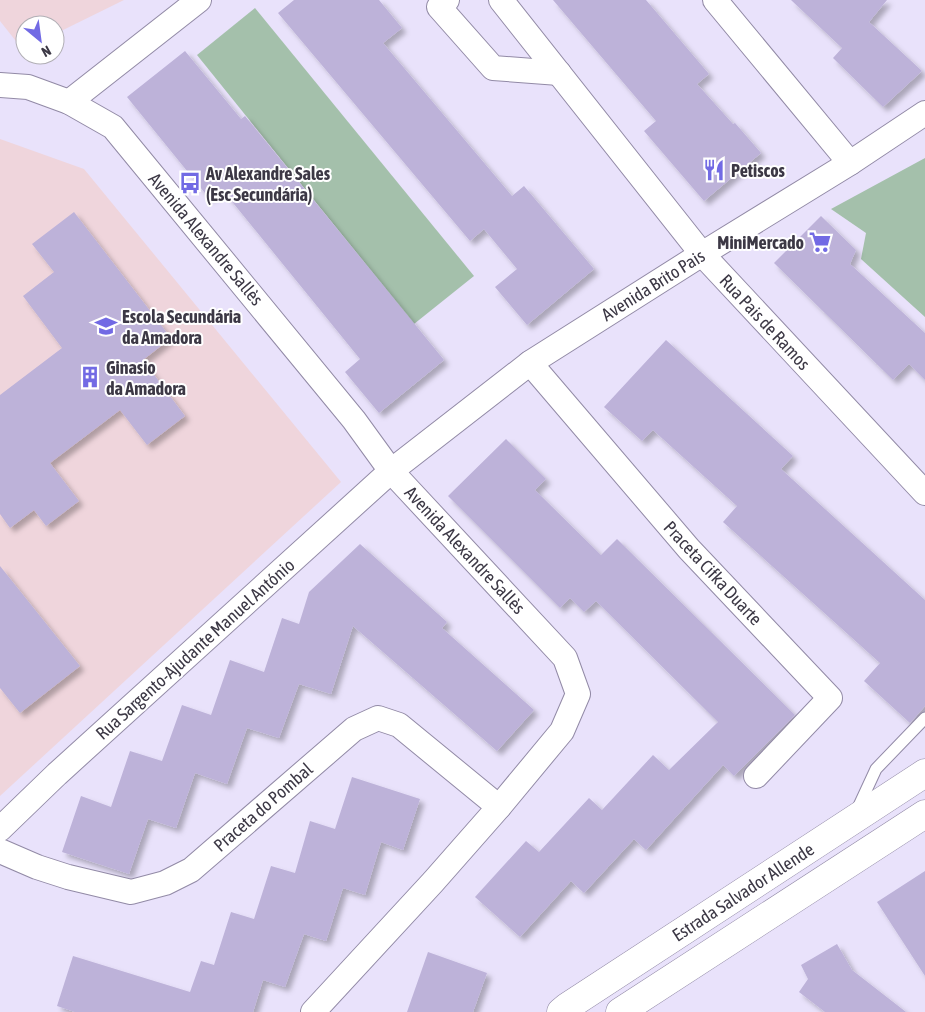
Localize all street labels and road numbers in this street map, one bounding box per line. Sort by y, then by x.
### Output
street label: Avenida Alexandre Sallès [144,168,268,310]
street label: Avenida Brito Pais [598,245,708,325]
street label: Rua Pais de Ramos [716,270,814,374]
street label: Avenida Alexandre Sallès [401,482,529,618]
street label: Praceta Cifka Duarte [659,517,767,629]
street label: Rua Sargento-Ajudante Manuel António [91,554,299,744]
street label: Praceta do Pombal [209,758,317,856]
street label: Estrada Salvador Allende [668,838,818,946]

